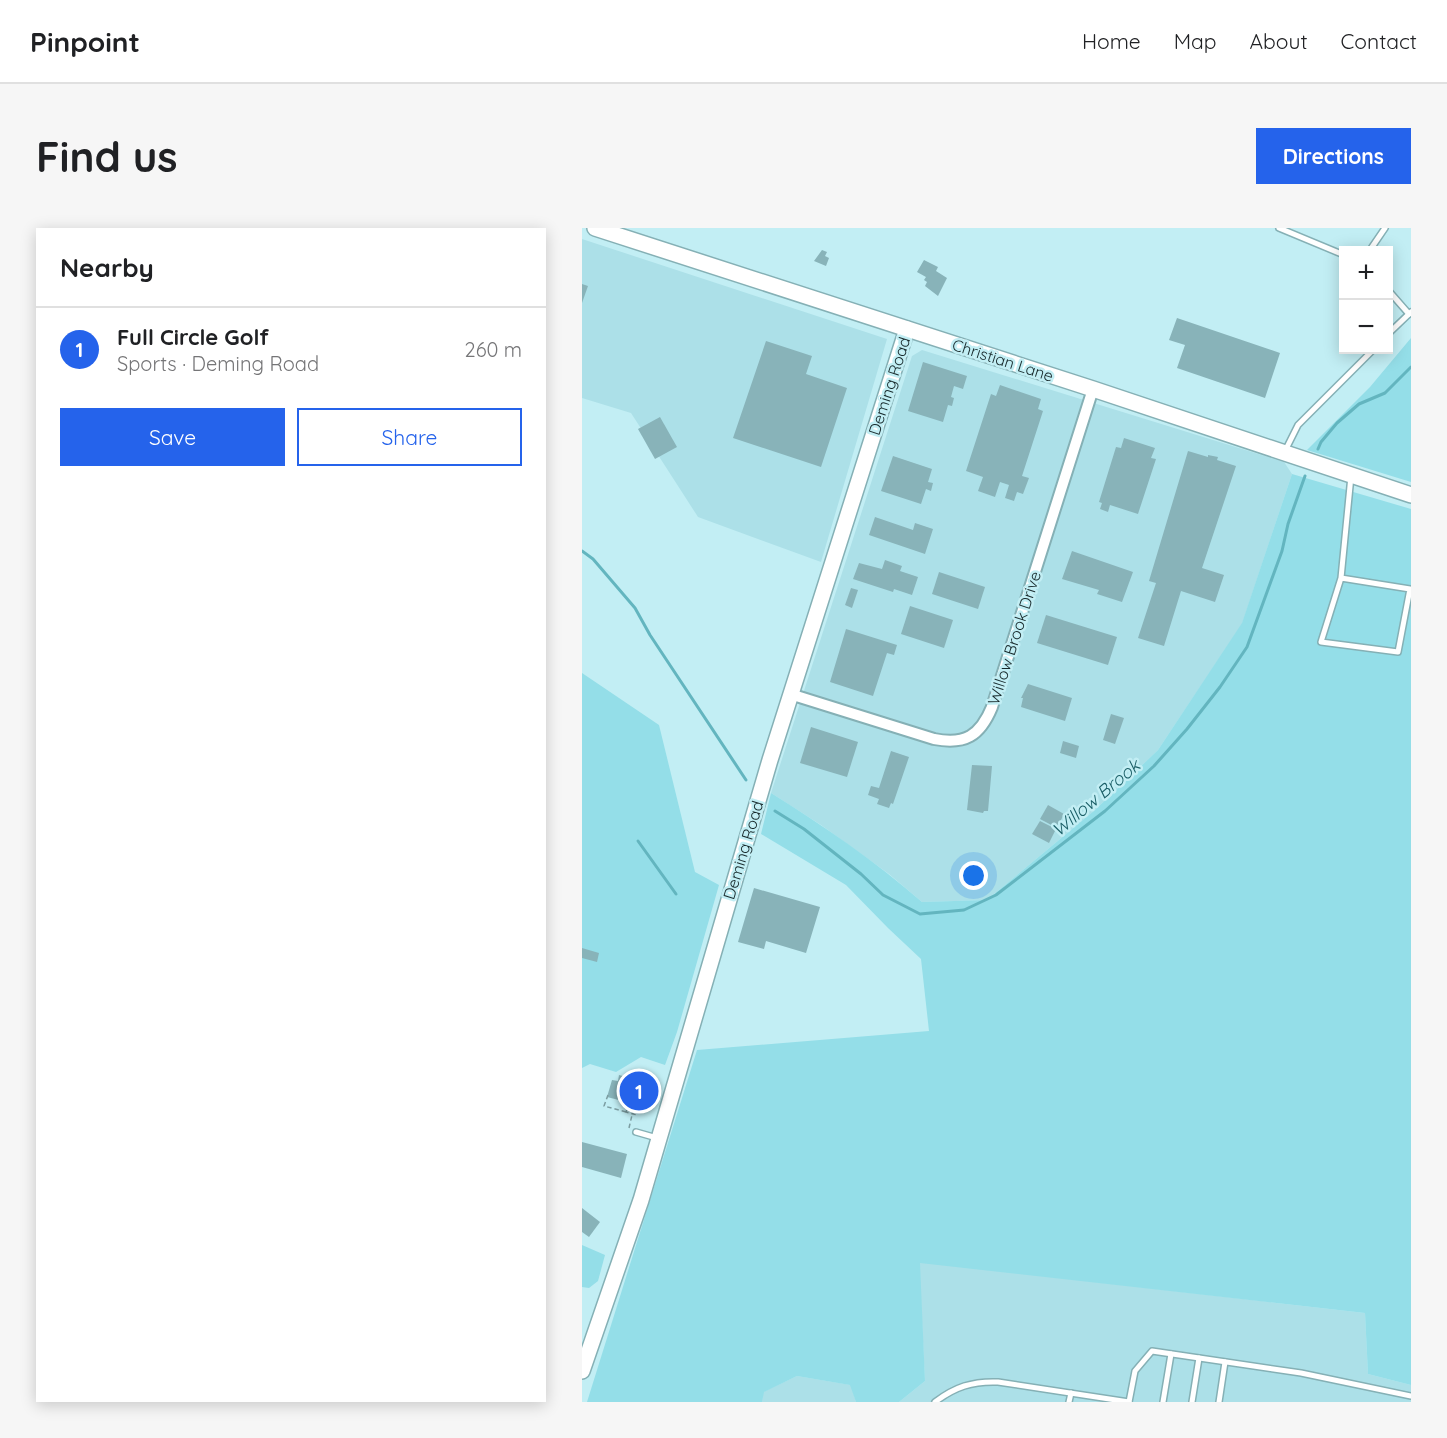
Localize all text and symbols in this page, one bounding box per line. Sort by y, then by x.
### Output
text: Pinpoint [30,24,140,59]
text: Home [1082,28,1141,54]
text: Map [1174,28,1217,54]
text: About [1250,28,1308,54]
text: Contact [1341,28,1417,54]
button: Directions [1256,128,1411,184]
text: Find us [36,130,178,183]
map controls [1339,246,1393,354]
button: + [1339,246,1393,300]
text: Nearby [60,251,154,284]
button: − [1339,300,1393,354]
text: Full Circle Golf [117,323,269,351]
street label: Deming Road [864,334,914,438]
street label: Christian Lane [950,334,1056,386]
text: 1 [76,337,83,362]
text: 260 m [465,337,522,362]
text: Sports · Deming Road [117,351,319,376]
button: Save [60,408,285,466]
button: Share [297,408,522,466]
street label: Willow Brook Drive [983,569,1045,707]
water label: Willow Brook [1047,753,1146,841]
street label: Deming Road [719,798,767,902]
your location [959,861,988,890]
pin: 1 [620,1068,658,1114]

